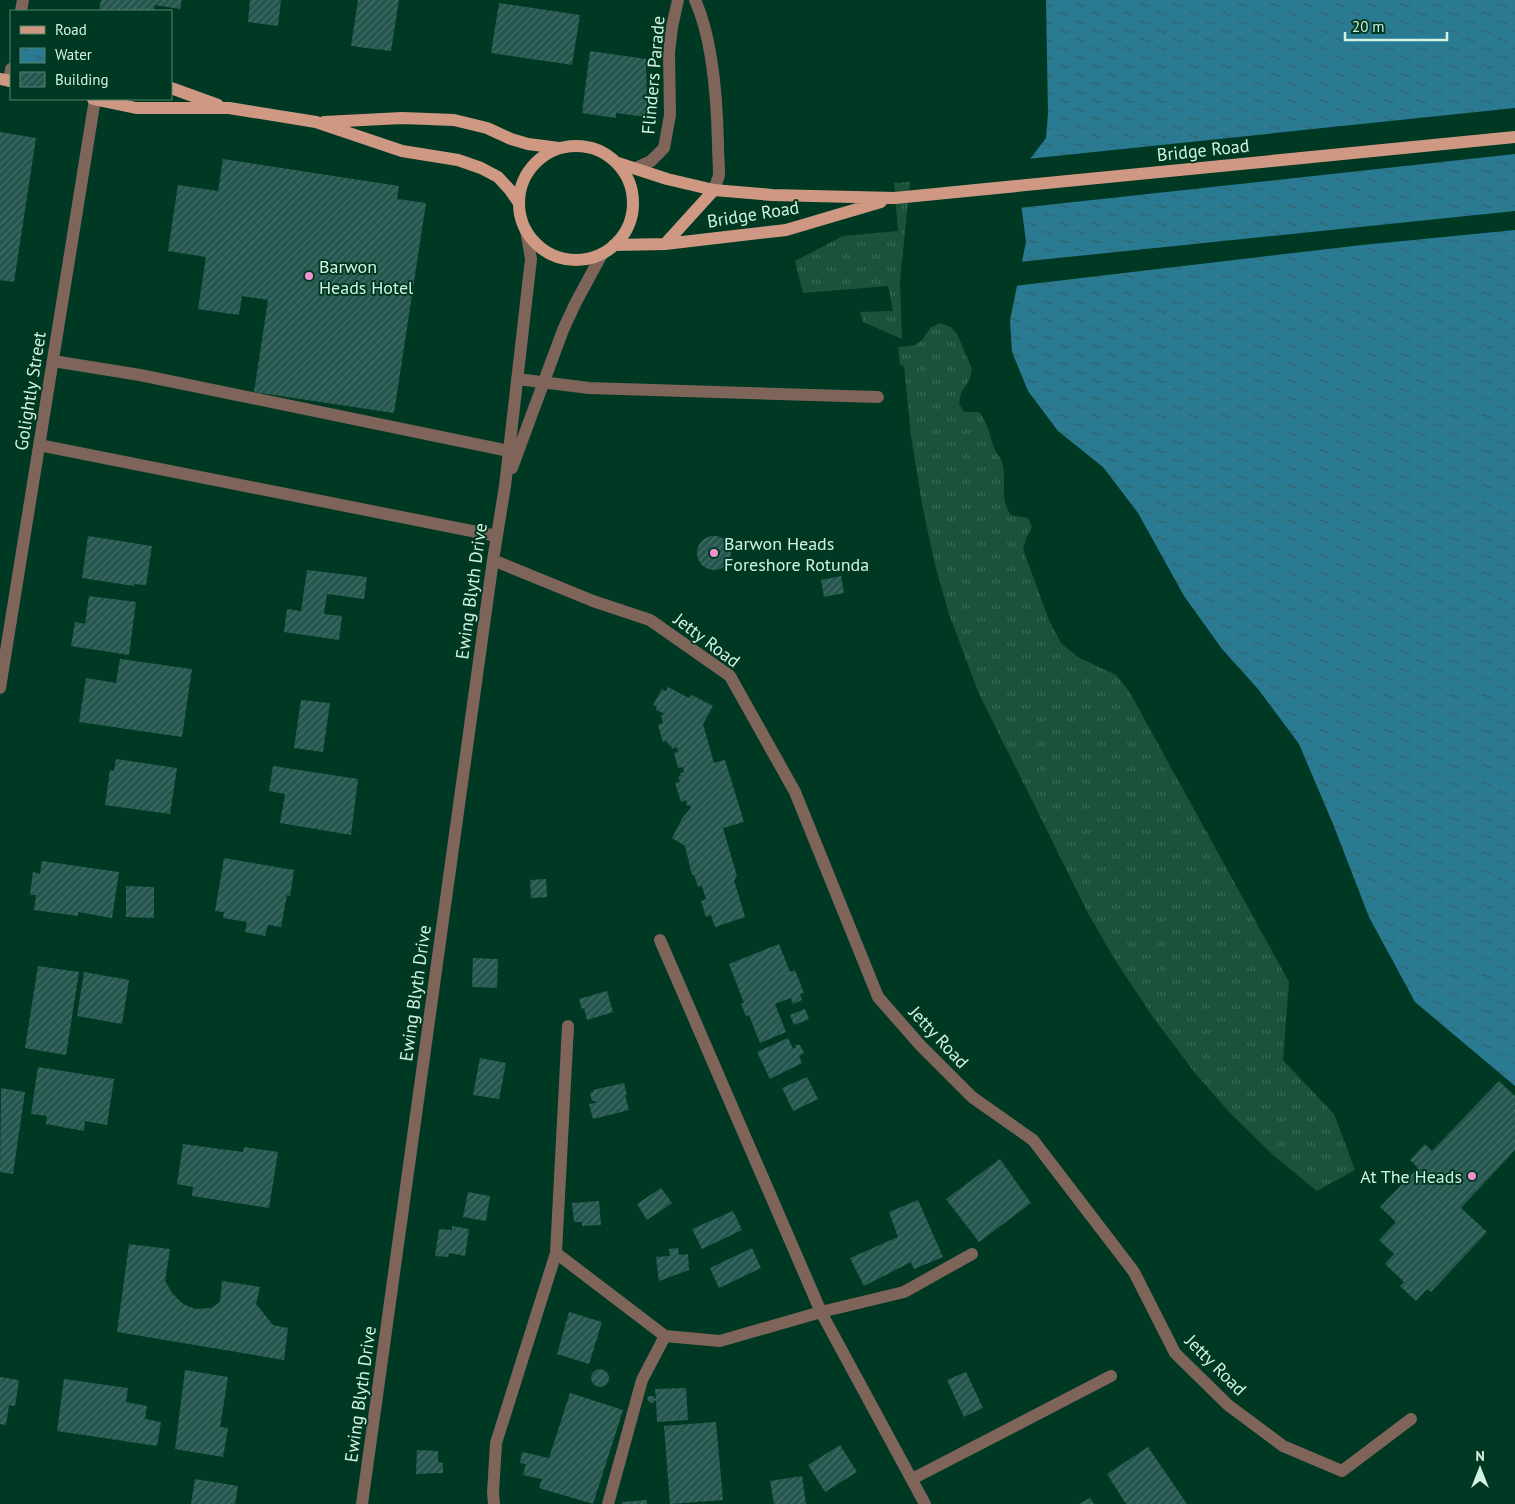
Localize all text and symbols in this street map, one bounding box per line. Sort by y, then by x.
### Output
legend [10,10,172,100]
scale bar [1345,10,1448,42]
street label: Flinders Parade [636,15,670,135]
text: 20 m [1352,17,1385,36]
text: Road [55,20,87,39]
text: Water [55,45,92,64]
text: Building [55,70,109,89]
street label: Bridge Road [1156,134,1250,166]
street label: Bridge Road [705,195,801,233]
place label: Barwon Heads Hotel [319,255,414,299]
marker: Barwon Heads Hotel [303,270,315,282]
street label: Golightly Street [9,330,51,452]
street label: Ewing Blyth Drive [450,521,492,661]
place label: Barwon Heads Foreshore Rotunda [724,532,869,576]
marker: Barwon Heads Foreshore Rotunda [708,547,720,559]
street label: Jetty Road [668,607,745,672]
street label: Ewing Blyth Drive [394,923,436,1063]
street label: Jetty Road [904,1000,974,1073]
place label: At The Heads [1360,1165,1462,1188]
marker: At The Heads [1466,1170,1478,1182]
street label: Ewing Blyth Drive [339,1324,381,1464]
street label: Jetty Road [1180,1329,1251,1400]
north arrow [1455,1444,1505,1494]
text: N [1475,1447,1485,1465]

